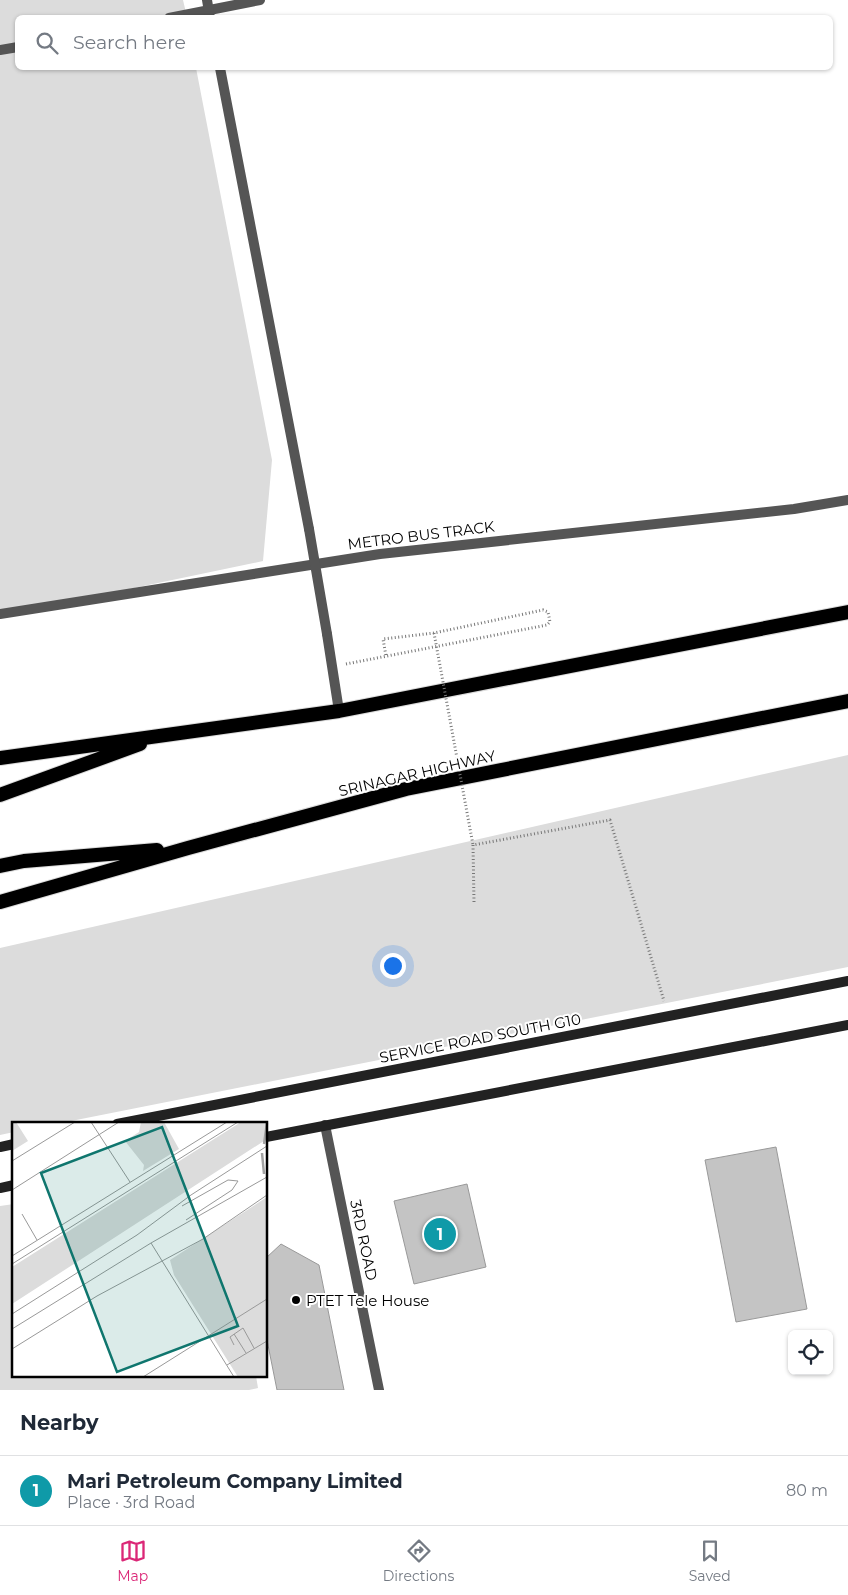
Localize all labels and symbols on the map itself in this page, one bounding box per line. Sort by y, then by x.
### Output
street label: METRO BUS TRACK [346,517,496,553]
street label: SRINAGAR HIGHWAY [337,746,498,800]
your location [380,953,406,979]
street label: SERVICE ROAD SOUTH G10 [378,1009,582,1067]
inset map [12,1122,268,1378]
street label: 3RD ROAD [346,1198,382,1282]
pin: 1 [424,1215,456,1253]
place label: PTET Tele House [306,1291,429,1310]
marker: PTET Tele House [290,1294,302,1306]

